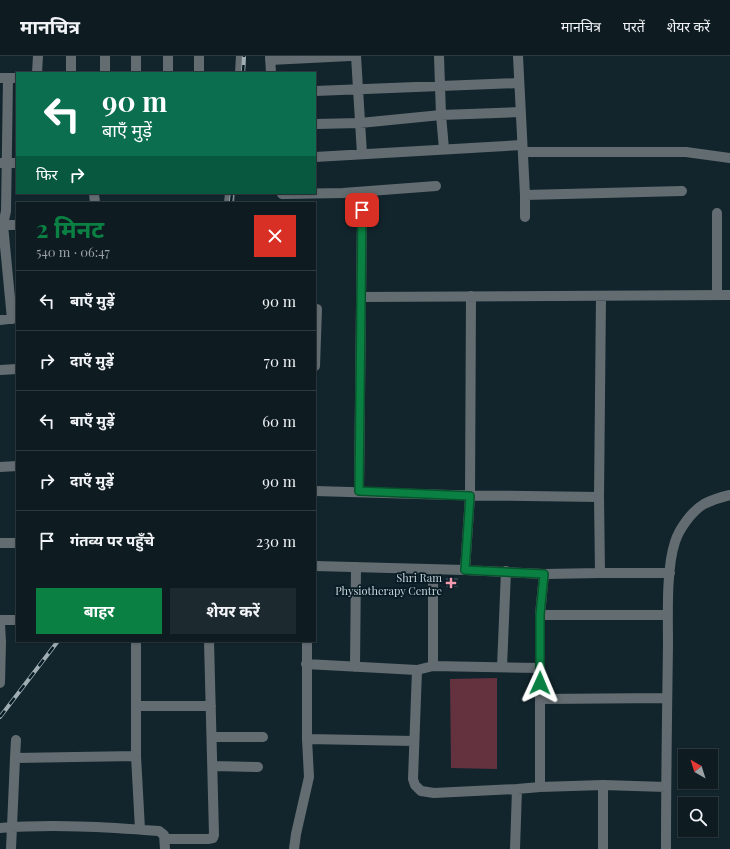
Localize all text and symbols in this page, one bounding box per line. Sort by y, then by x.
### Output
text: मानचित्र [20,13,80,39]
text: मानचित्र [561,17,601,36]
text: परतें [623,17,645,36]
text: शेयर करें [667,17,710,36]
text: 90 m [102,82,167,119]
icon: left [36,88,88,140]
text: बाएँ मुड़ें [102,118,152,142]
text: फिर [36,164,58,184]
icon: right [66,164,88,186]
pin [345,193,379,227]
icon: arrive [351,199,373,221]
text: 2 मिनट [36,212,104,244]
button: close [254,215,296,257]
text: 540 m · 06:47 [36,243,110,260]
icon: left [36,290,58,312]
text: बाएँ मुड़ें [70,290,115,310]
text: 90 m [262,291,296,311]
icon: right [36,350,58,372]
text: दाएँ मुड़ें [70,350,114,370]
text: 70 m [264,351,296,371]
icon: left [36,410,58,432]
text: बाएँ मुड़ें [70,410,115,430]
text: 60 m [262,411,296,431]
icon: right [36,470,58,492]
text: दाएँ मुड़ें [70,470,114,490]
text: 90 m [262,471,296,491]
icon: arrive [36,530,58,552]
text: गंतव्य पर पहुँचे [70,530,154,550]
text: 230 m [256,531,296,551]
place label: Shri Ram Physiotherapy Centre [335,570,442,598]
marker: Shri Ram Physiotherapy Centre [445,577,457,589]
button: बाहर [36,588,162,634]
button: शेयर करें [170,588,296,634]
position arrow [519,662,561,704]
north arrow [678,749,718,789]
map controls [678,749,718,837]
button: search [678,797,718,837]

